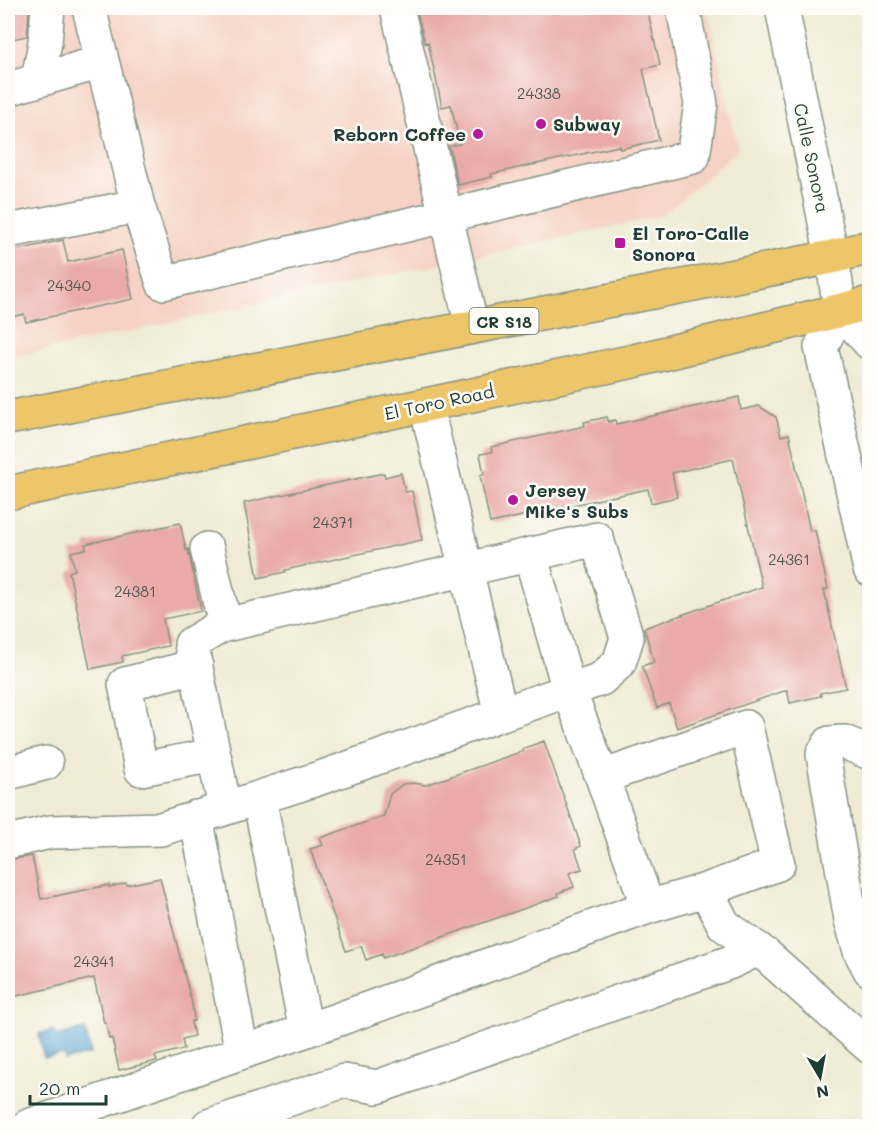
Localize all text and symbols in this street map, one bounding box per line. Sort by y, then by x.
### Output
house number: 24338 [517,83,561,103]
street label: Calle Sonora [789,101,835,215]
place label: Subway [553,112,621,136]
marker: Subway [534,117,548,131]
place label: Reborn Coffee [333,122,466,146]
marker: Reborn Coffee [471,127,485,141]
place label: El Toro-Calle Sonora [632,221,749,266]
marker: El Toro-Calle Sonora [613,236,627,250]
house number: 24340 [47,275,91,295]
road number: CR S18 [470,308,538,334]
street label: El Toro Road [382,379,496,425]
place label: Jersey Mike's Subs [525,478,629,523]
marker: Jersey Mike's Subs [506,493,520,507]
house number: 24371 [313,512,354,532]
house number: 24361 [768,549,810,569]
house number: 24381 [114,581,156,601]
house number: 24351 [425,849,467,869]
house number: 24341 [73,951,115,971]
north arrow [790,1047,850,1107]
scale bar [30,1068,106,1106]
text: 20 m [39,1076,80,1100]
text: N [815,1081,831,1104]

